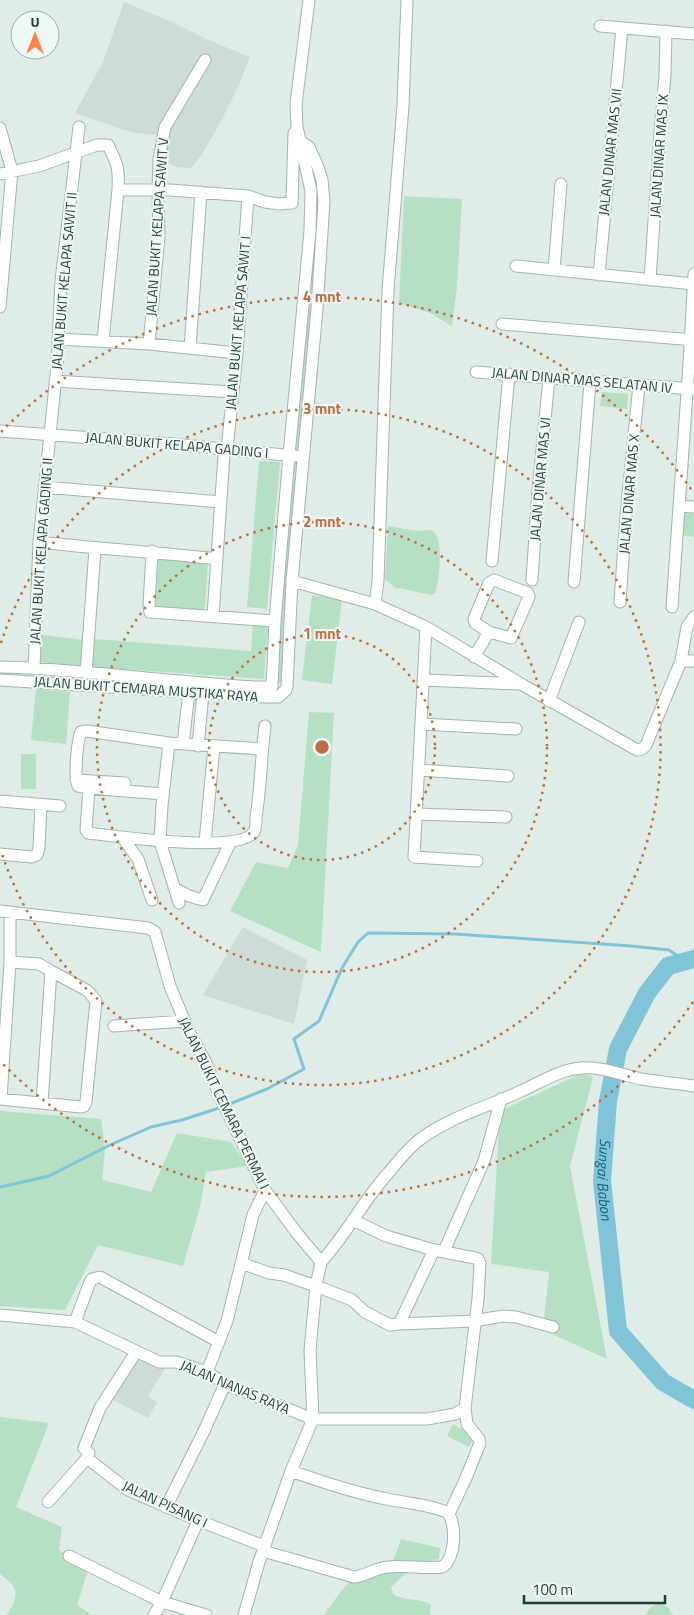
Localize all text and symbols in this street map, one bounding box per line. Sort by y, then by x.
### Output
north arrow [10,10,60,60]
text: U [30,11,40,32]
street label: JALAN DINAR MAS VII [592,87,627,217]
street label: JALAN DINAR MAS IX [644,93,673,218]
street label: JALAN BUKIT KELAPA SAWIT V [140,137,173,317]
street label: JALAN BUKIT KELAPA SAWIT II [45,191,82,371]
street label: JALAN BUKIT KELAPA SAWIT I [219,235,256,411]
text: 4 mnt [303,285,342,308]
street label: JALAN DINAR MAS SELATAN IV [491,361,673,398]
text: 3 mnt [303,397,342,420]
street label: JALAN DINAR MAS VI [524,416,555,542]
street label: JALAN BUKIT KELAPA GADING I [85,426,269,463]
street label: JALAN DINAR MAS X [613,433,644,555]
street label: JALAN BUKIT KELAPA GADING II [24,457,57,645]
text: 2 mnt [303,510,342,533]
text: 1 mnt [303,622,342,645]
street label: JALAN BUKIT CEMARA MUSTIKA RAYA [33,670,260,707]
centre of rings [313,738,331,756]
street label: JALAN BUKIT CEMARA PERMAI I [173,1013,275,1193]
water label: Sungai Babon [591,1138,618,1222]
street label: JALAN NANAS RAYA [177,1354,294,1419]
street label: JALAN PISANG I [119,1475,211,1533]
scale bar [524,1572,665,1604]
text: 100 m [532,1578,573,1601]

